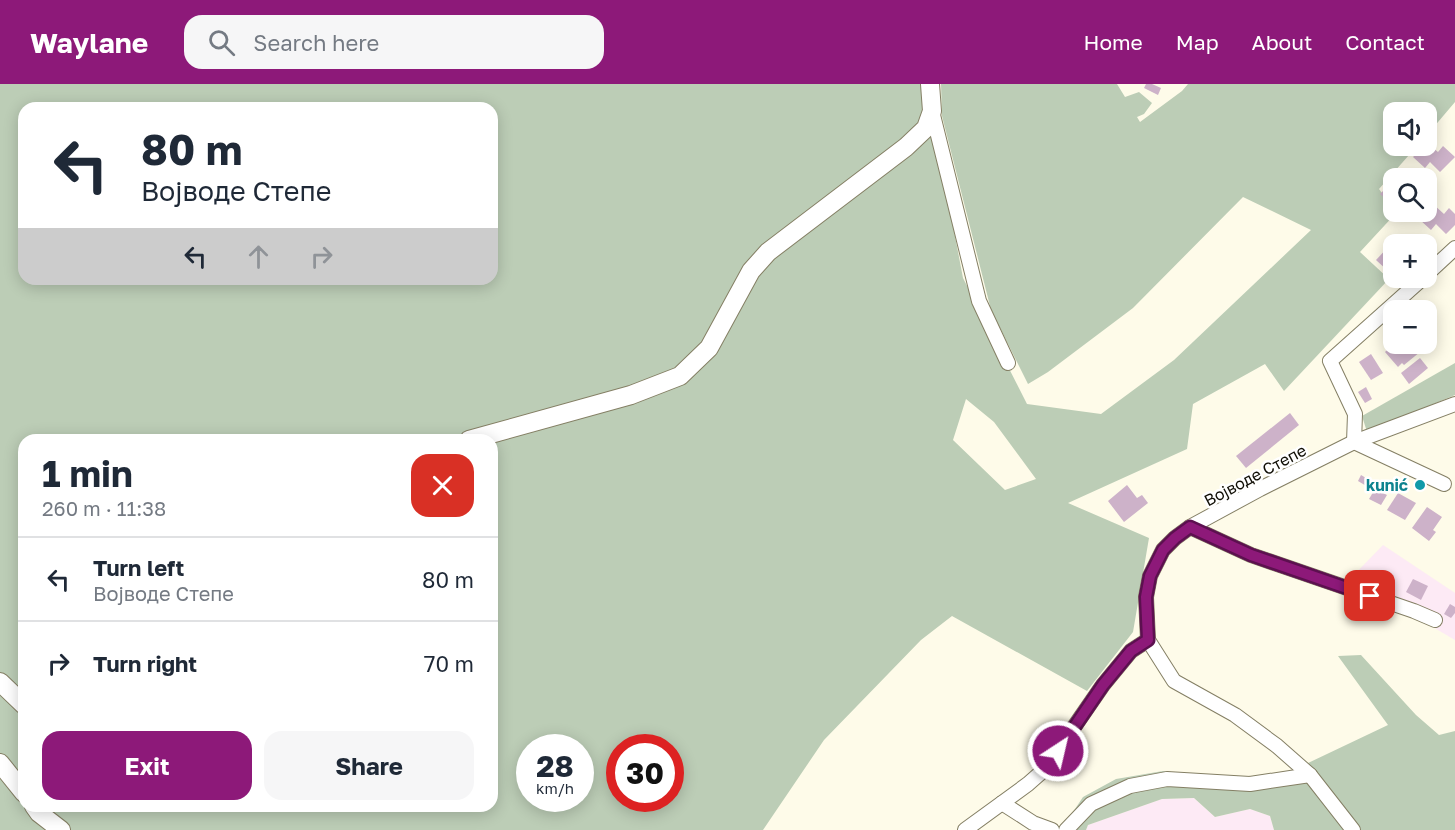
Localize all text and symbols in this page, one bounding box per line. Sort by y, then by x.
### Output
search box [184,15,604,69]
text: Waylane [30,26,148,59]
icon: search [205,26,238,59]
text: Search here [253,29,379,56]
text: Home [1083,29,1143,55]
text: Map [1176,29,1219,55]
text: About [1252,29,1312,55]
text: Contact [1345,29,1425,55]
map controls [1383,102,1437,354]
button: sound [1383,102,1437,156]
text: 80 m [141,124,242,174]
icon: left [42,126,120,204]
button: search [1383,168,1437,222]
text: Војводе Степе [141,175,331,207]
button: + [1383,234,1437,288]
icon: left [179,240,212,273]
icon: ahead [242,240,275,273]
icon: right [305,240,338,273]
button: − [1383,300,1437,354]
street label: Војводе Степе [1201,440,1309,510]
text: 1 min [42,452,133,495]
button: close [411,454,474,517]
place label: kunić [1366,475,1408,495]
marker: kunić [1413,478,1427,492]
text: 260 m · 11:38 [42,496,166,520]
text: Turn left [93,554,184,581]
icon: left [42,563,75,596]
text: 80 m [422,566,474,593]
pin [1344,570,1395,621]
icon: arrive [1353,579,1386,612]
text: Војводе Степе [93,581,234,605]
icon: right [42,647,75,680]
text: Turn right [93,650,197,677]
text: 70 m [424,650,474,677]
position arrow [1026,719,1090,783]
button: Exit [42,731,252,800]
button: Share [264,731,474,800]
speed limit sign: 30 [606,734,684,812]
text: 28 [536,748,574,784]
text: km/h [536,779,574,797]

